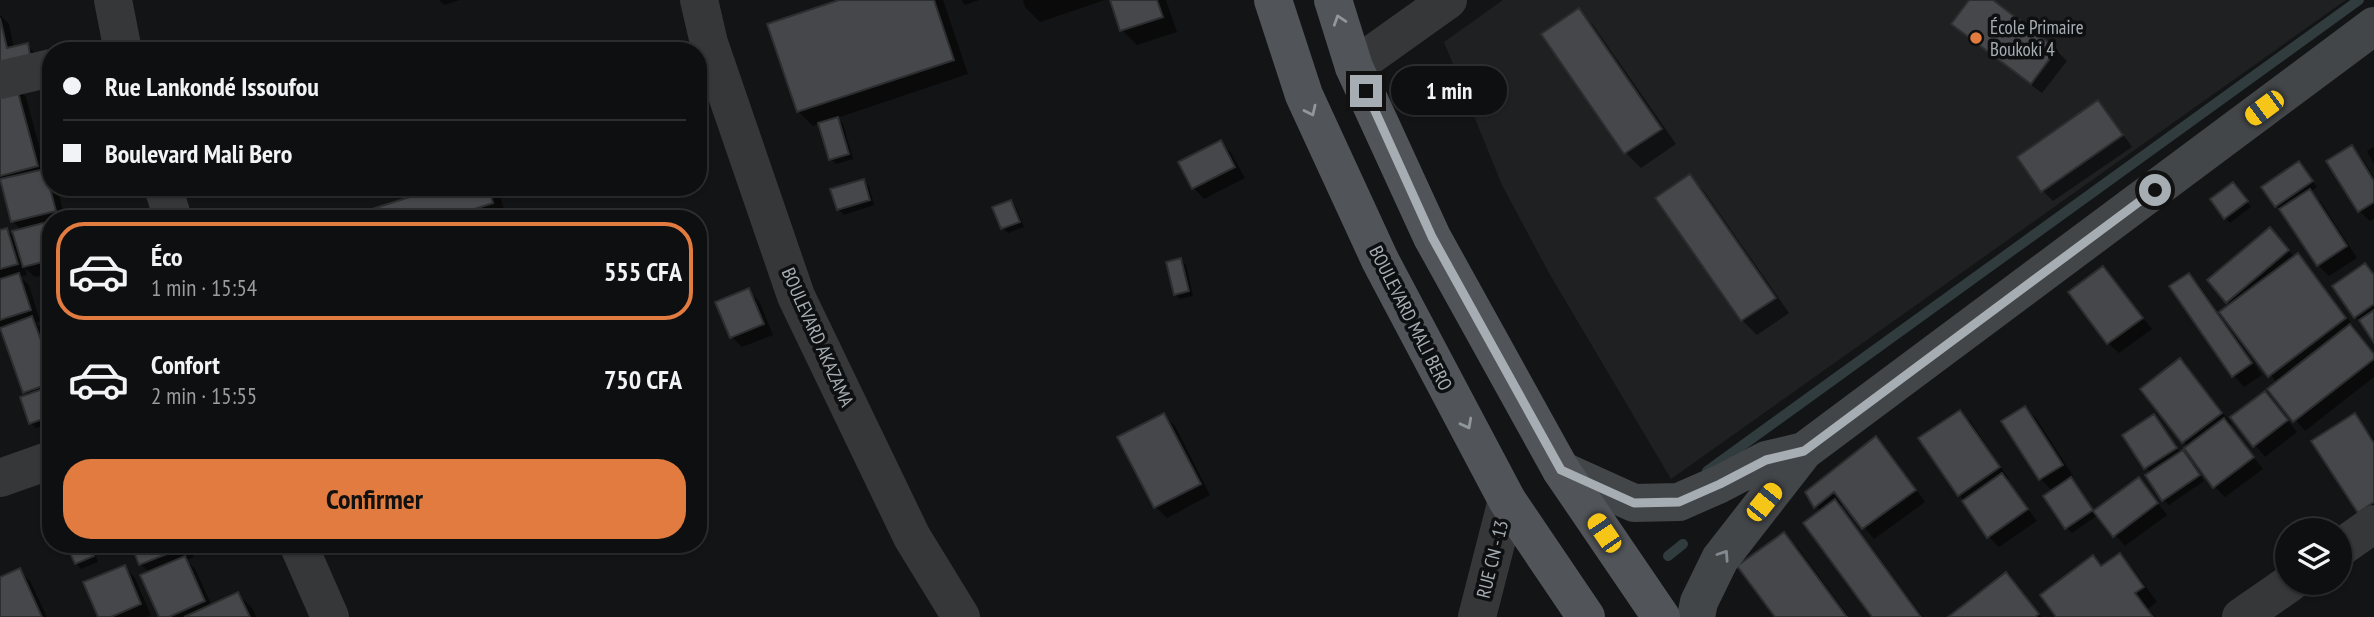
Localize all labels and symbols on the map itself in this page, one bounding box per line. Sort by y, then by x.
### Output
one-way arrow [1333,14,1347,26]
place label: École Primaire Boukoki 4 [1990,15,2084,61]
marker: École Primaire Boukoki 4 [1968,30,1984,46]
callout: 1 min [1390,66,1506,116]
route end [1350,75,1382,107]
car [2241,87,2288,129]
one-way arrow [1303,104,1317,116]
route start [2139,174,2171,206]
street label: BOULEVARD MALI BERO [1364,242,1458,394]
street label: BOULEVARD AKAZAMA [777,264,859,410]
one-way arrow [1458,417,1472,429]
car [1743,479,1786,525]
car [1584,510,1625,556]
street label: RUE CN - 13 [1471,518,1513,600]
one-way arrow [1716,550,1728,563]

